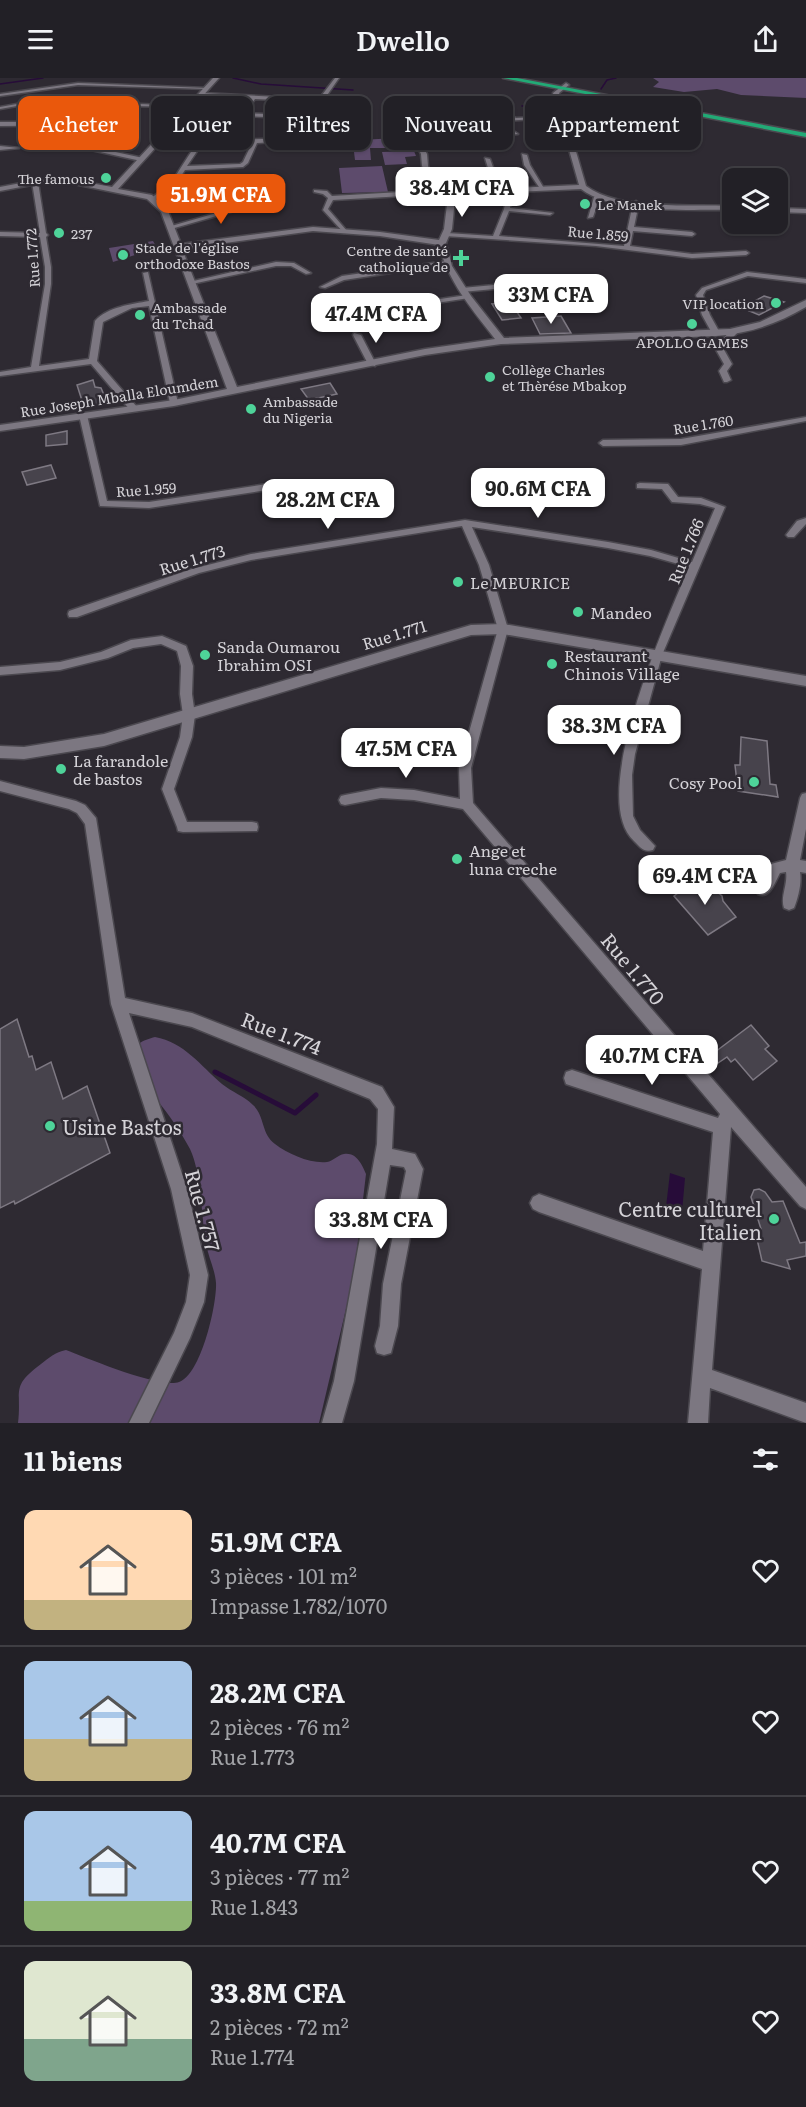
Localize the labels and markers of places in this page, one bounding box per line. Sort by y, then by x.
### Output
pin: 38.4M CFA [393,167,531,218]
place label: The famous [17,168,94,188]
marker: The famous [99,171,113,185]
pin: 51.9M CFA [152,174,290,225]
place label: Le Manek [597,194,662,214]
marker: Le Manek [578,197,592,211]
place label: 237 [71,223,92,243]
marker: 237 [52,226,66,240]
place label: Stade de l'église orthodoxe Bastos [135,237,250,273]
place label: Centre de santé catholique de [346,240,448,276]
marker: Stade de l'église orthodoxe Bastos [116,248,130,262]
marker: Centre de santé catholique de [452,249,470,267]
pin: 33M CFA [496,274,606,325]
pin: 47.4M CFA [307,293,445,344]
place label: VIP location [682,293,764,313]
marker: VIP location [769,296,783,310]
place label: Ambassade du Tchad [152,297,227,333]
marker: Ambassade du Tchad [133,308,147,322]
marker: APOLLO GAMES [685,317,699,331]
place label: APOLLO GAMES [636,332,748,352]
place label: Collège Charles et Thèrése Mbakop [502,359,627,395]
marker: Collège Charles et Thèrése Mbakop [483,370,497,384]
place label: Ambassade du Nigeria [263,391,338,427]
marker: Ambassade du Nigeria [244,402,258,416]
pin: 90.6M CFA [469,468,607,519]
pin: 28.2M CFA [259,479,397,530]
place label: Le MEURICE [470,570,570,594]
marker: Le MEURICE [451,575,465,589]
place label: Mandeo [590,600,652,624]
marker: Mandeo [571,605,585,619]
place label: Sanda Oumarou Ibrahim OSI [217,634,340,676]
place label: Restaurant Chinois Village [564,643,680,685]
marker: Sanda Oumarou Ibrahim OSI [198,648,212,662]
marker: Restaurant Chinois Village [545,657,559,671]
pin: 38.3M CFA [545,705,683,756]
pin: 47.5M CFA [337,728,475,779]
place label: La farandole de bastos [73,748,168,790]
marker: La farandole de bastos [54,762,68,776]
place label: Cosy Pool [669,770,742,794]
marker: Cosy Pool [747,775,761,789]
place label: Ange et luna creche [469,838,557,880]
marker: Ange et luna creche [450,852,464,866]
pin: 69.4M CFA [636,855,774,906]
pin: 40.7M CFA [583,1035,721,1086]
place label: Usine Bastos [62,1111,182,1141]
marker: Usine Bastos [43,1119,57,1133]
place label: Centre culturel Italien [618,1193,762,1246]
pin: 33.8M CFA [312,1199,450,1250]
marker: Centre culturel Italien [767,1212,781,1226]

